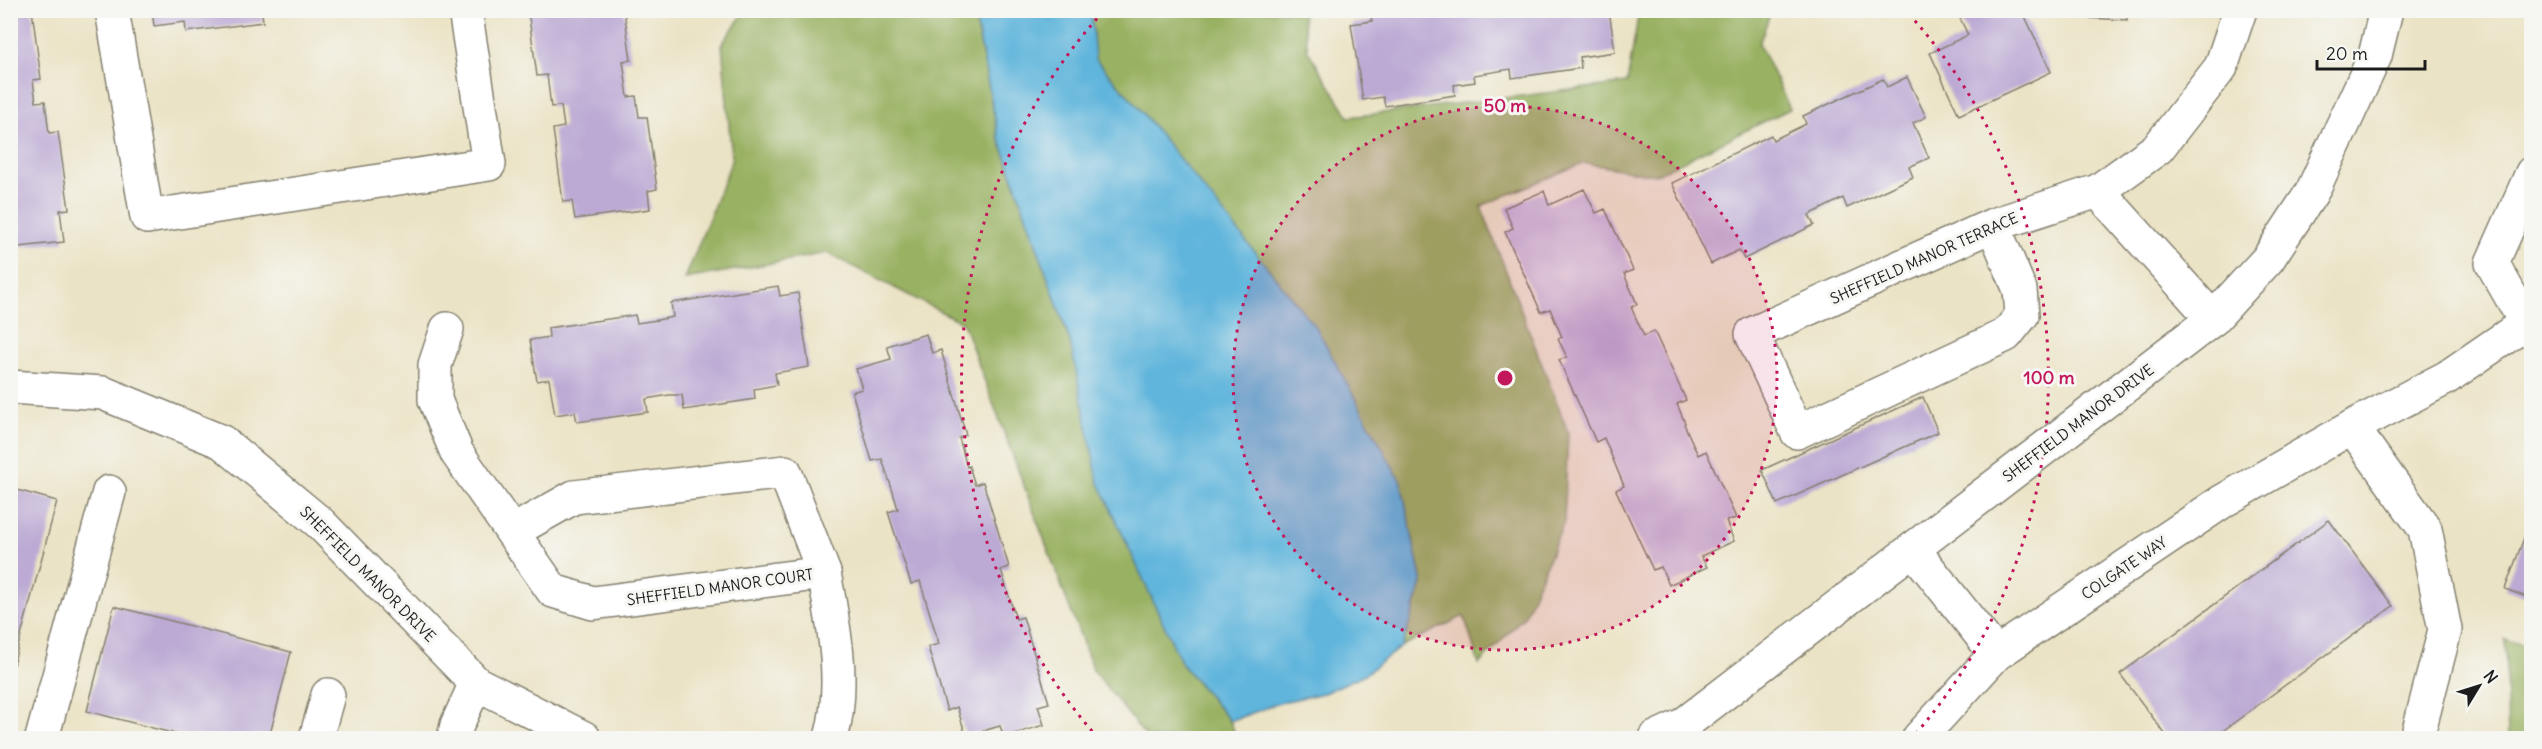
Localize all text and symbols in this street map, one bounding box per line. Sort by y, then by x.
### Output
scale bar [2317,33,2425,71]
text: 20 m [2326,42,2368,65]
text: 50 m [1484,94,1526,117]
street label: SHEFFIELD MANOR TERRACE [1827,208,2021,308]
street label: SHEFFIELD MANOR DRIVE [1999,360,2157,486]
text: 100 m [2024,366,2075,389]
centre of rings [1495,368,1515,388]
street label: SHEFFIELD MANOR DRIVE [296,502,440,646]
street label: COLGATE WAY [2078,532,2171,604]
street label: SHEFFIELD MANOR COURT [626,564,815,609]
north arrow [2449,656,2509,716]
text: N [2480,666,2502,687]

